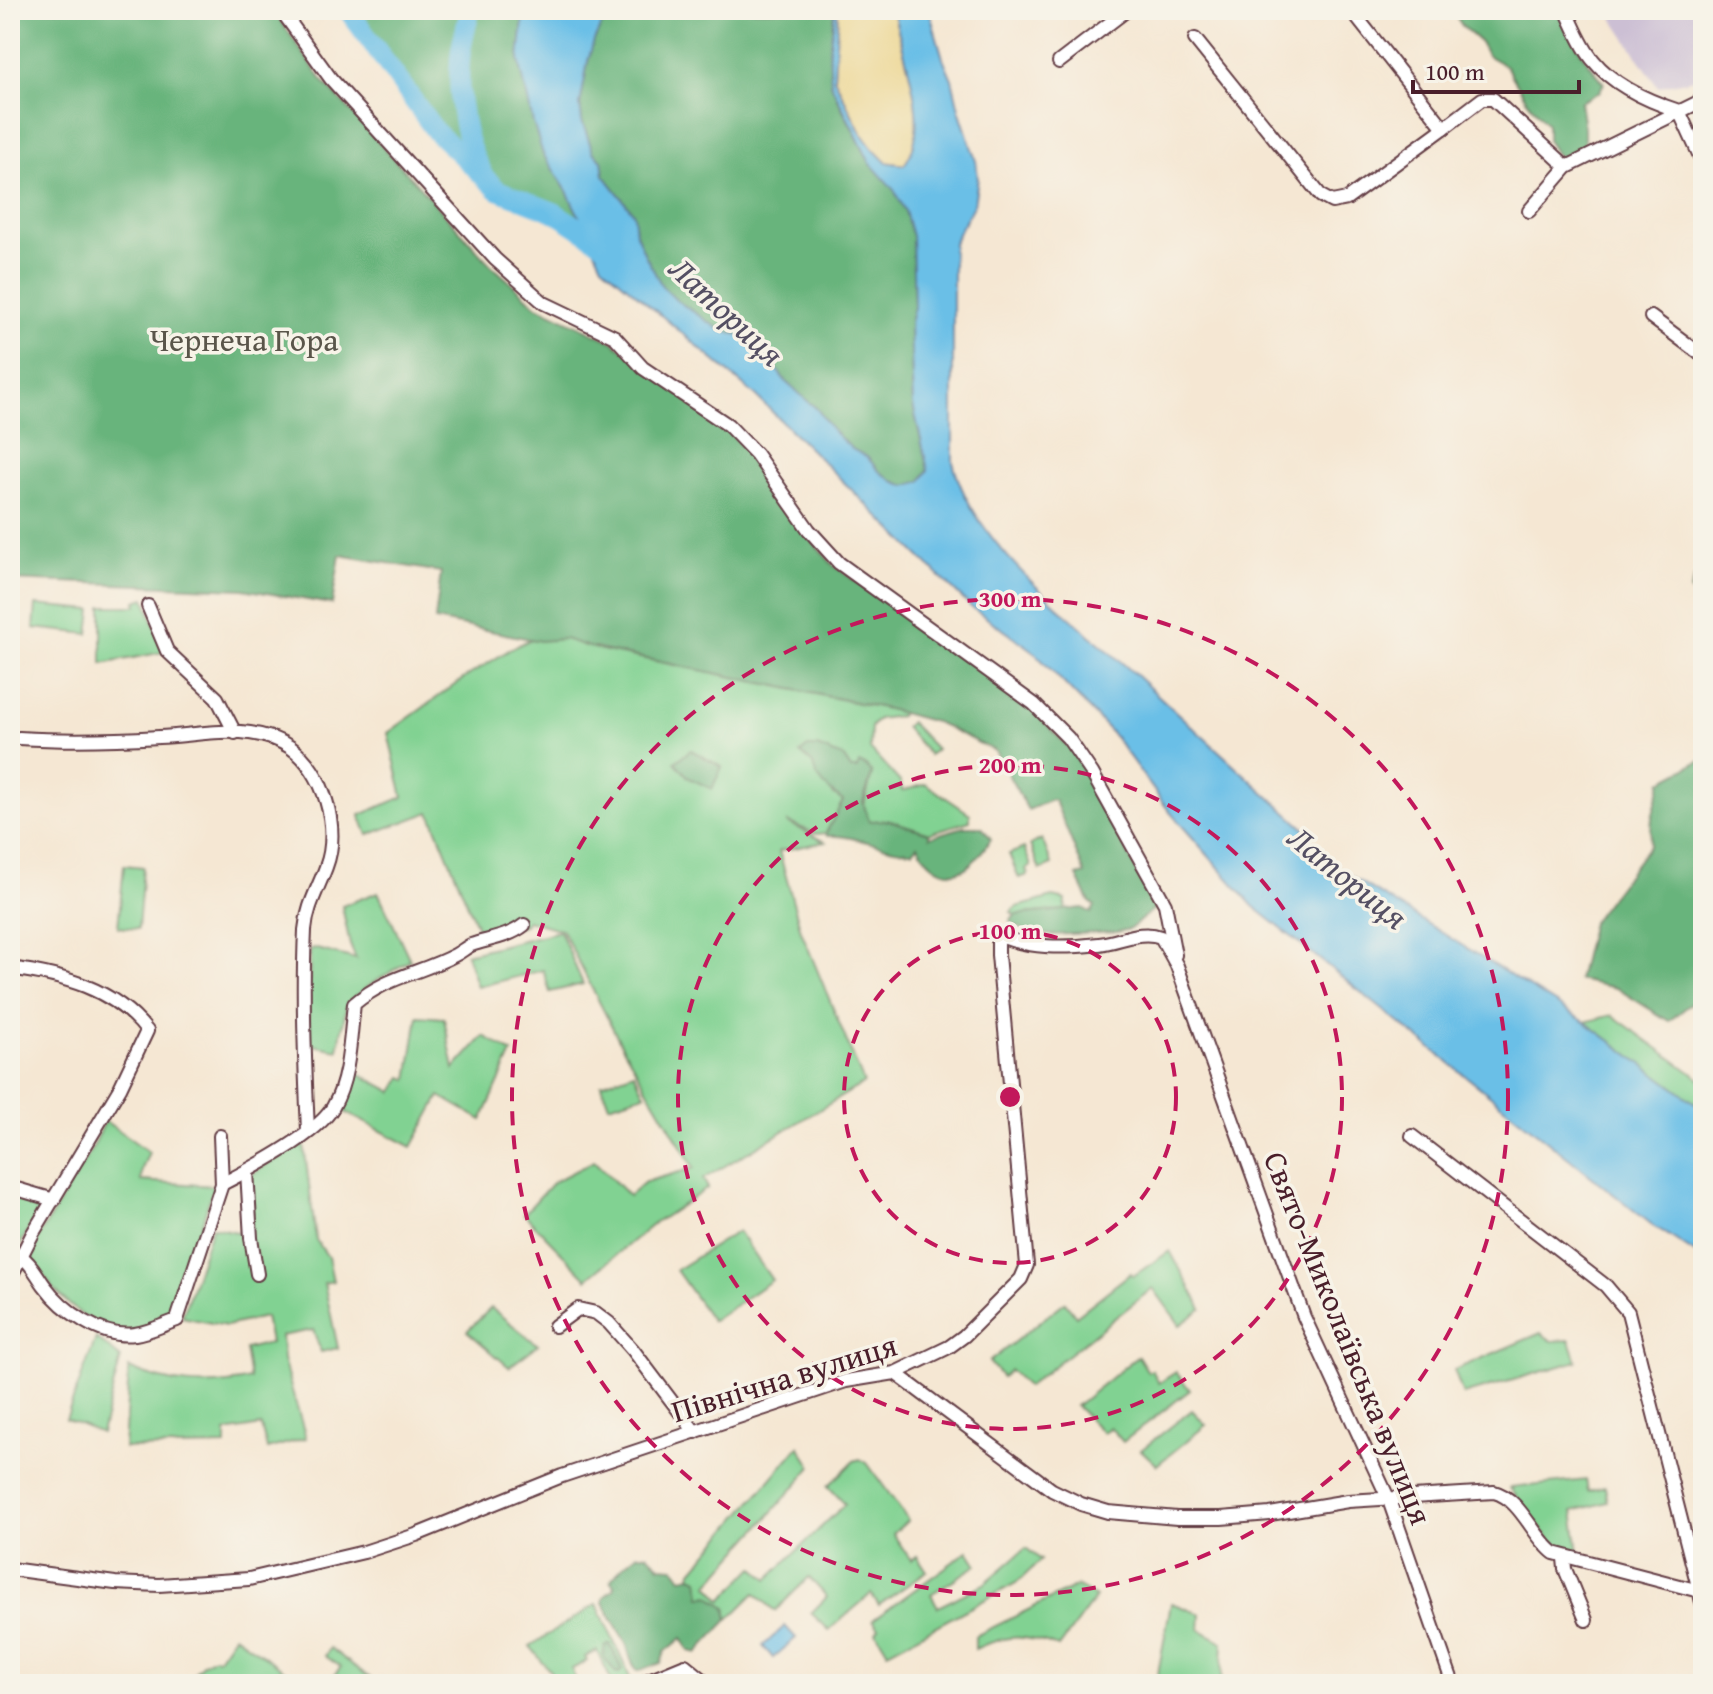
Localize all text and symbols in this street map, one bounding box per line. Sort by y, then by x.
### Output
scale bar [1413,44,1579,94]
text: 100 m [1425,54,1485,89]
water label: Латориця [659,244,796,377]
park label: Чернеча Гора [149,316,339,363]
text: 300 m [978,581,1042,616]
text: 200 m [978,747,1042,782]
water label: Латориця [1278,813,1419,941]
text: 100 m [978,913,1042,948]
centre of rings [996,1083,1024,1111]
street label: Свято-Миколаївська вулиця [1252,1144,1445,1531]
street label: Північна вулиця [665,1321,902,1434]

